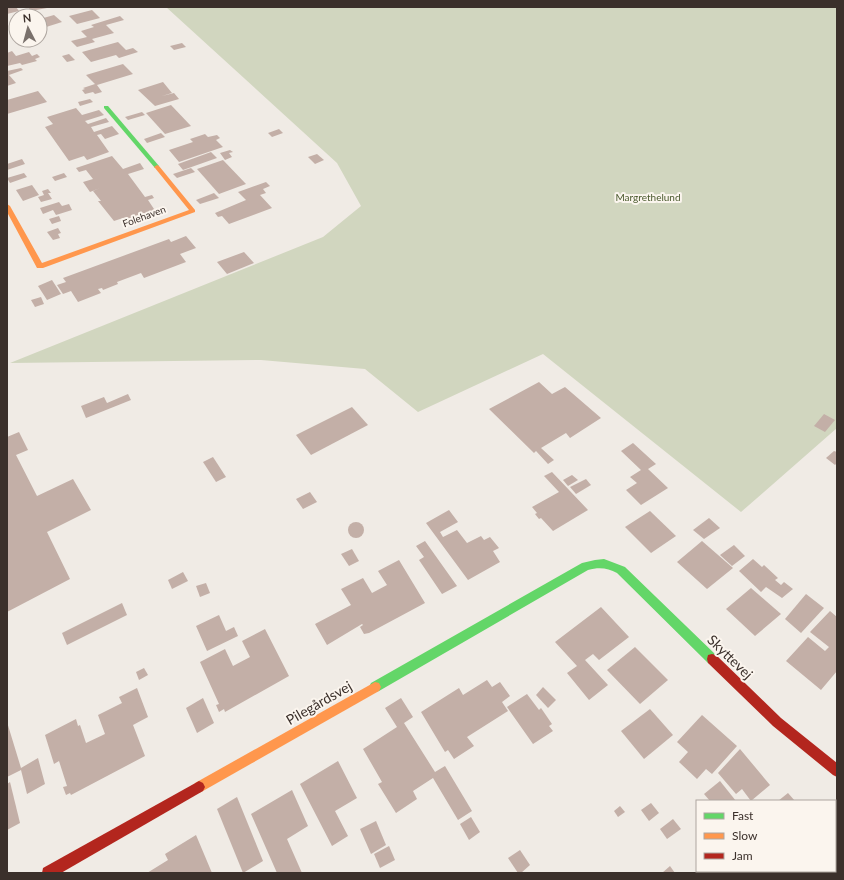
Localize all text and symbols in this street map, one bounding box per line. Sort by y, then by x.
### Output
north arrow [8,8,48,48]
text: N [22,11,32,24]
park label: Margrethelund [615,191,681,203]
street label: Folehaven [121,203,167,229]
street label: Skyttevej [704,631,757,682]
street label: Pilegårdsvej [283,677,355,728]
legend [696,800,836,872]
text: Fast [732,808,754,823]
text: Slow [732,828,758,843]
text: Jam [732,848,753,863]

